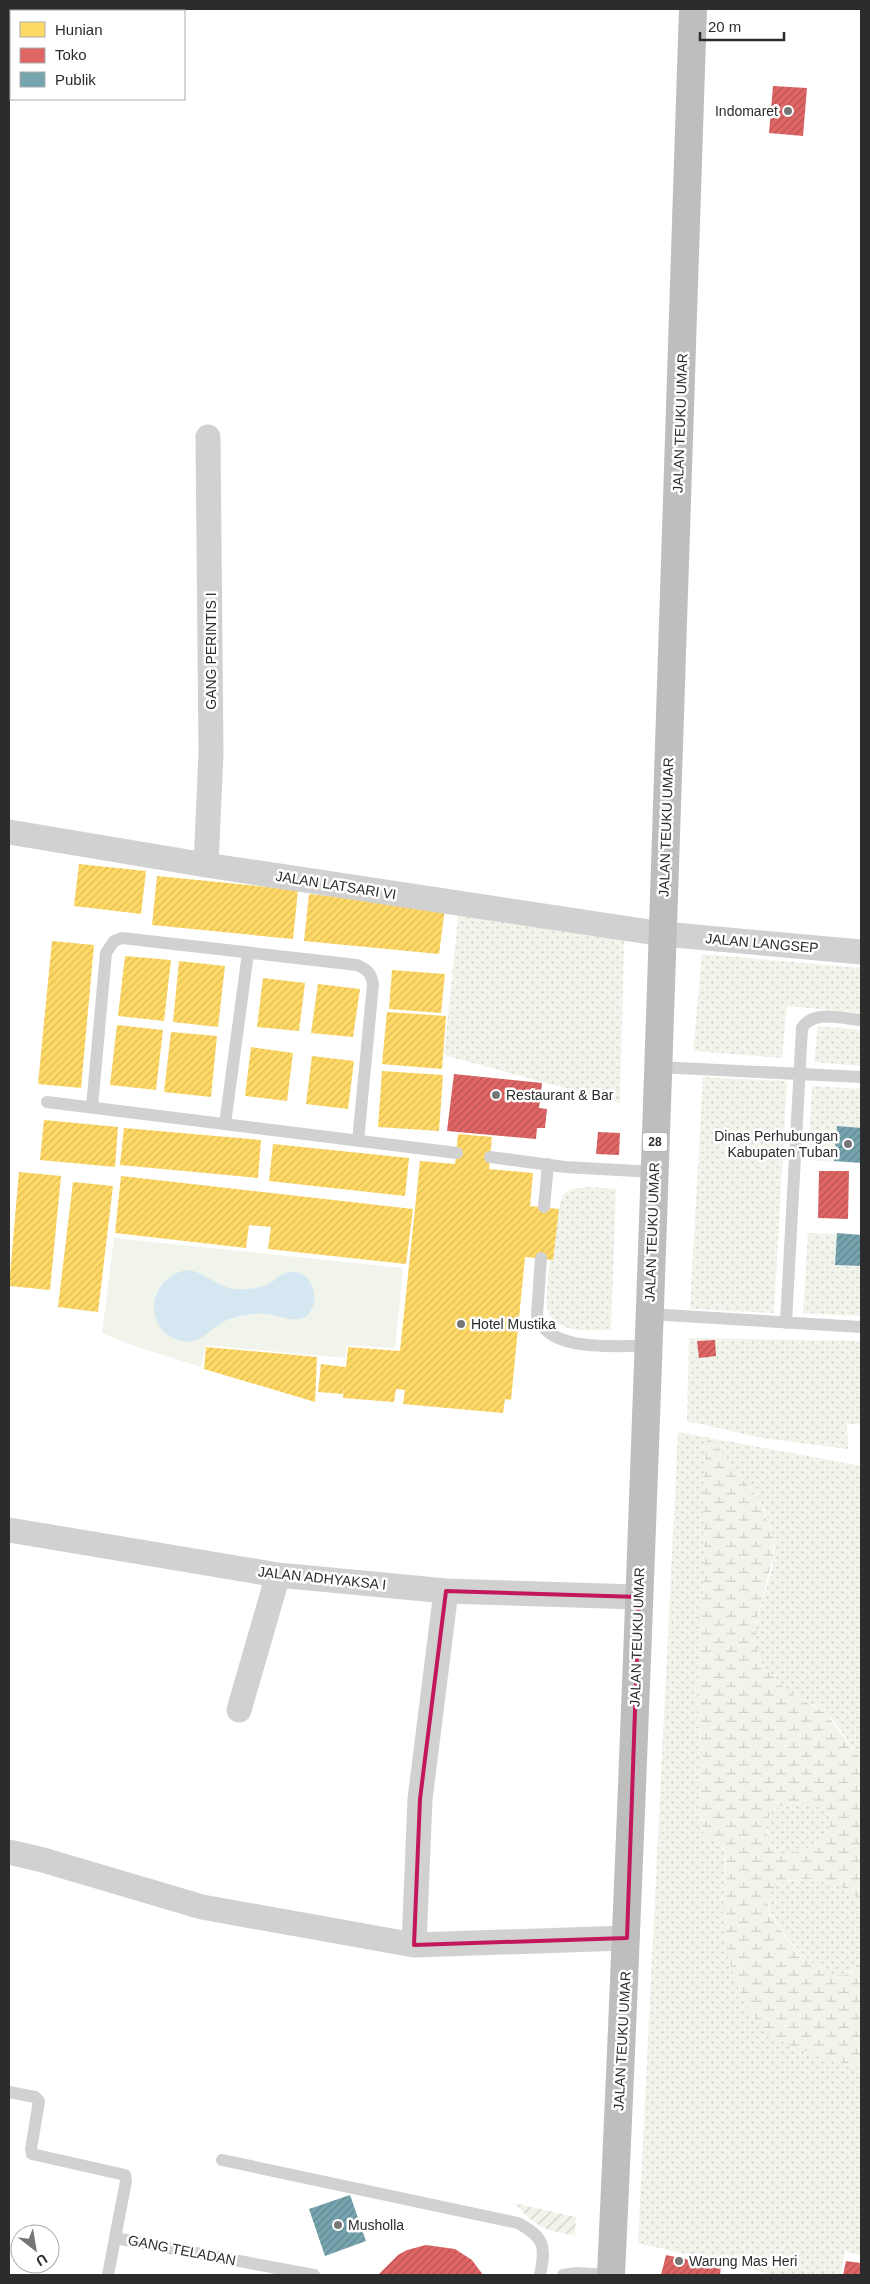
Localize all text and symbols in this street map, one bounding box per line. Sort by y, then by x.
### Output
legend [10,10,185,100]
scale bar [700,10,784,42]
text: 20 m [708,18,741,35]
text: Hunian [55,21,103,38]
text: Toko [55,46,87,63]
text: Publik [55,71,96,88]
place label: Indomaret [715,103,778,119]
marker: Indomaret [782,105,794,117]
street label: JALAN TEUKU UMAR [670,353,690,493]
street label: GANG PERINTIS I [203,592,219,710]
street label: JALAN TEUKU UMAR [656,757,676,897]
street label: JALAN LATSARI VI [275,868,397,902]
street label: JALAN LANGSEP [705,930,819,956]
place label: Restaurant & Bar [506,1087,614,1103]
marker: Restaurant & Bar [490,1089,502,1101]
place label: Dinas Perhubungan Kabupaten Tuban [714,1128,838,1160]
road number: 28 [642,1132,668,1152]
marker: Dinas Perhubungan Kabupaten Tuban [842,1138,854,1150]
street label: JALAN TEUKU UMAR [642,1162,662,1302]
place label: Hotel Mustika [471,1316,556,1332]
marker: Hotel Mustika [455,1318,467,1330]
street label: JALAN ADHYAKSA I [257,1563,387,1593]
street label: JALAN TEUKU UMAR [627,1567,647,1707]
street label: JALAN TEUKU UMAR [610,1971,634,2111]
place label: Musholla [348,2217,404,2233]
marker: Musholla [332,2219,344,2231]
north arrow [10,2224,60,2274]
street label: GANG TELADAN [127,2232,237,2268]
text: U [33,2251,50,2270]
place label: Warung Mas Heri [689,2253,797,2269]
marker: Warung Mas Heri [673,2255,685,2267]

